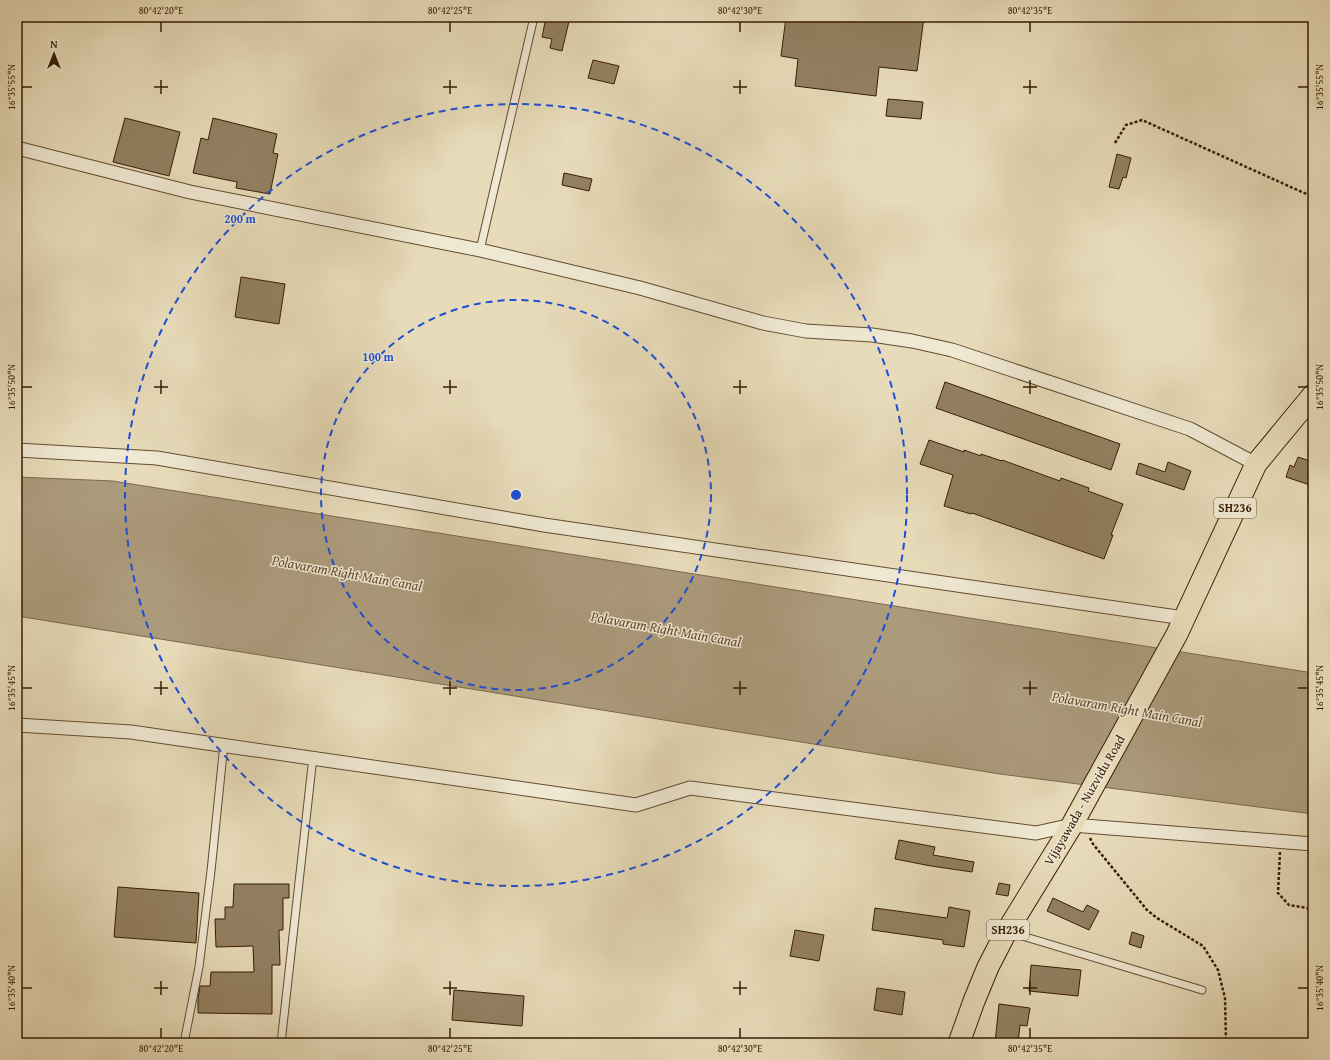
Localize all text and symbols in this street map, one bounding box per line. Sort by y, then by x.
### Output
text: 80°42'20"E [139,3,183,18]
text: 80°42'25"E [428,3,472,18]
text: 80°42'30"E [718,3,762,18]
text: 80°42'35"E [1008,3,1052,18]
north arrow [34,34,74,74]
text: N [50,36,58,52]
text: 16°35'55"N [4,64,19,110]
text: 16°35'55"N [1312,64,1327,110]
text: 200 m [224,210,257,227]
text: 100 m [362,348,395,365]
text: 16°35'50"N [4,364,19,410]
text: 16°35'50"N [1312,364,1327,410]
centre of rings [509,488,523,502]
road number: SH236 [1214,498,1256,518]
water label: Polavaram Right Main Canal [269,550,424,596]
water label: Polavaram Right Main Canal [588,606,743,652]
text: 16°35'45"N [4,665,19,711]
text: 16°35'45"N [1312,665,1327,711]
water label: Polavaram Right Main Canal [1049,686,1204,732]
street label: Vijayawada - Nuzvidu Road [1039,731,1130,869]
road number: SH236 [987,920,1029,940]
text: 16°35'40"N [4,965,19,1011]
text: 16°35'40"N [1312,965,1327,1011]
text: 80°42'20"E [139,1041,183,1056]
text: 80°42'25"E [428,1041,472,1056]
text: 80°42'30"E [718,1041,762,1056]
text: 80°42'35"E [1008,1041,1052,1056]

